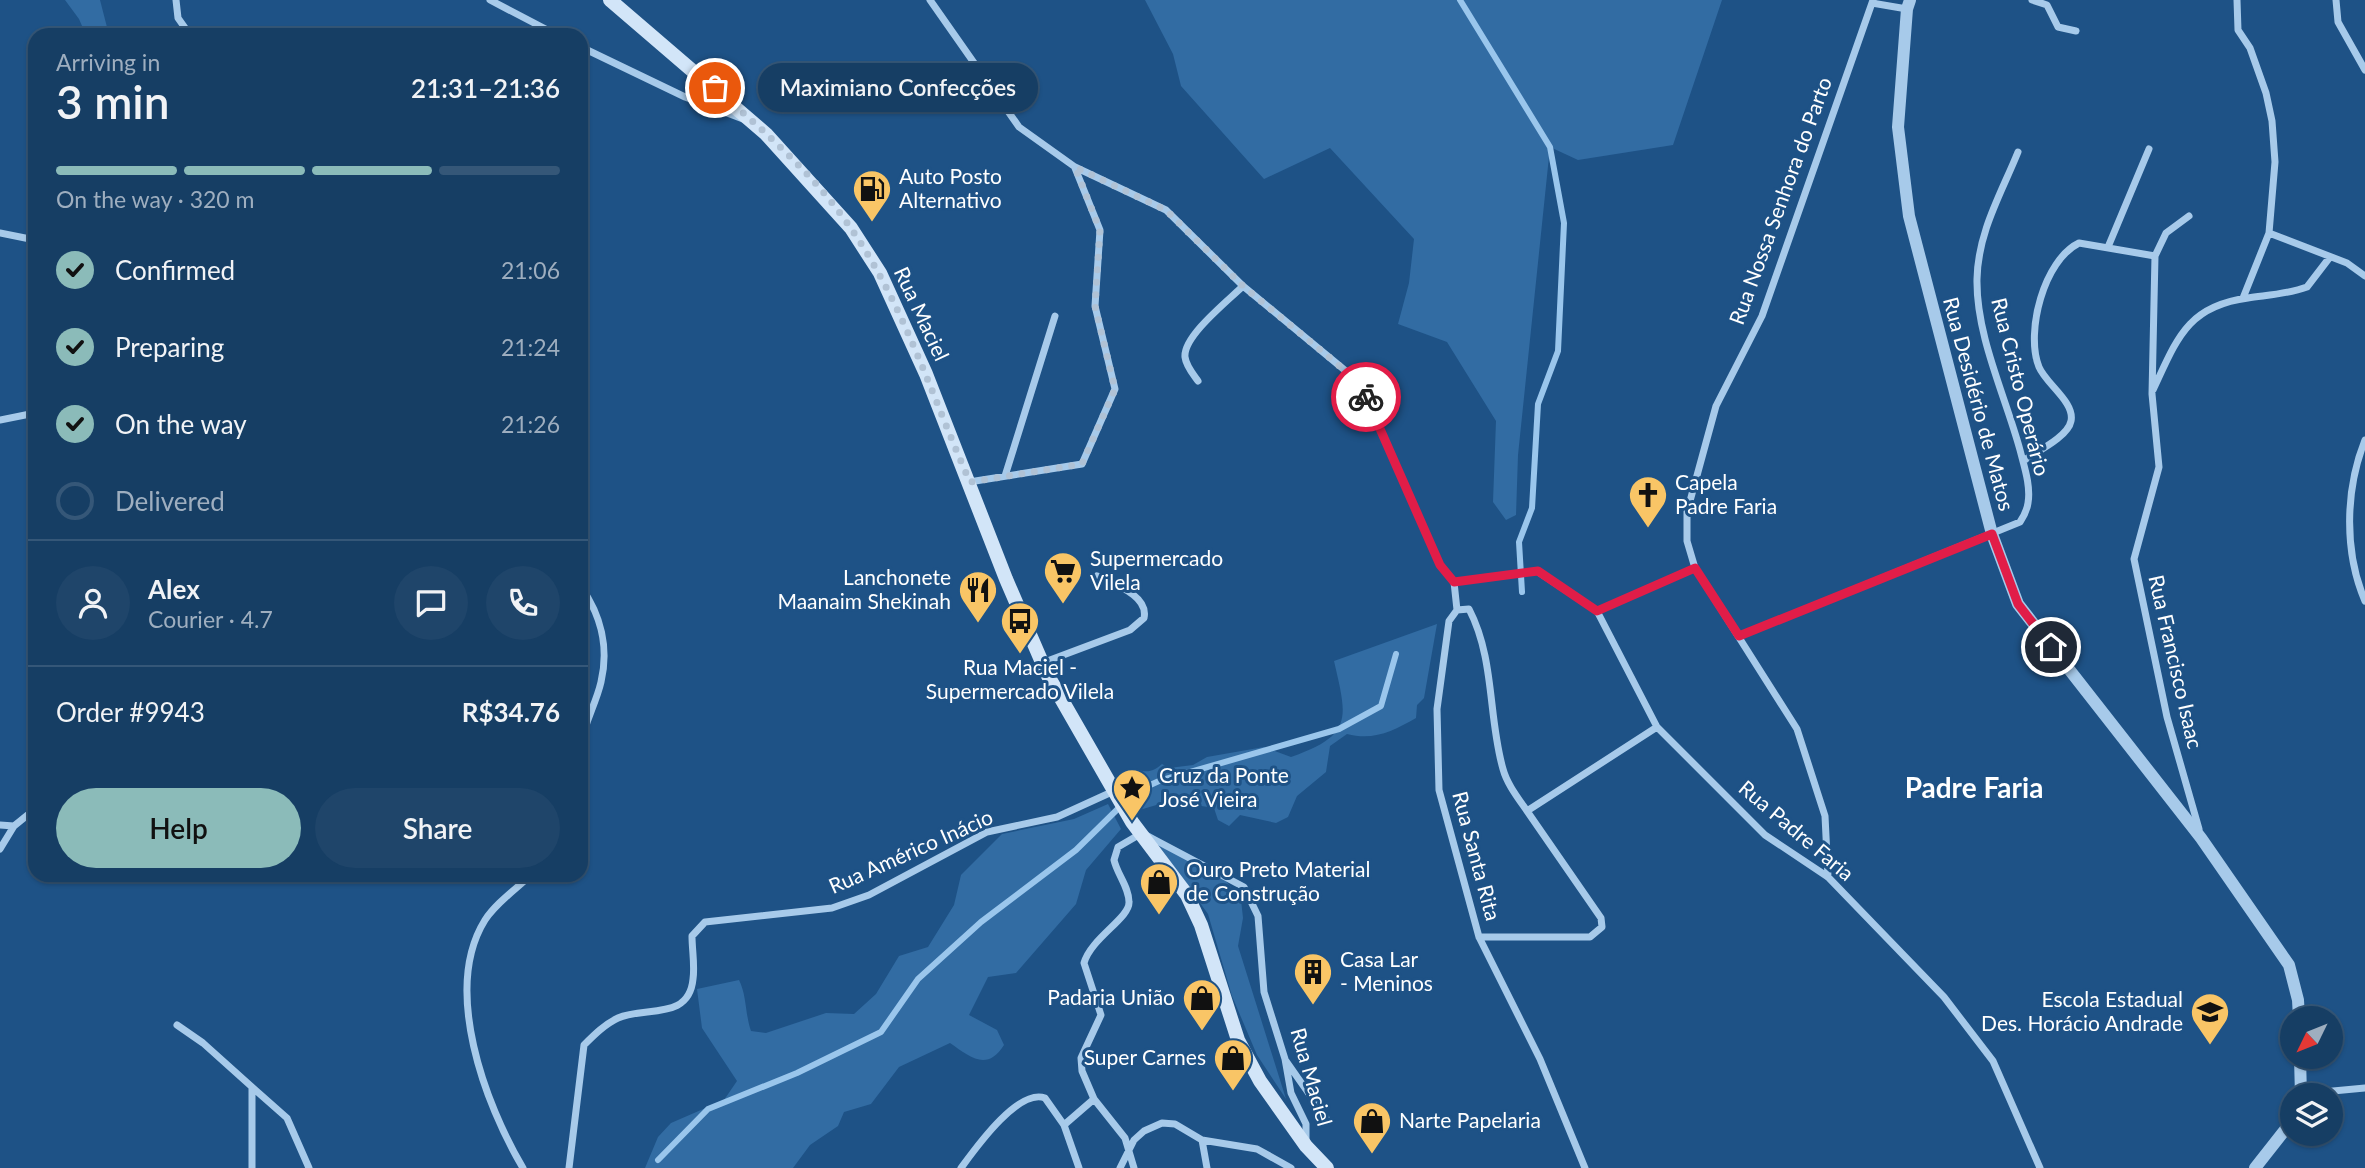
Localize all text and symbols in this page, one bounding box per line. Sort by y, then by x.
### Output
text: Arriving in [56,48,160,76]
pin [685,58,745,118]
callout: Maximiano Confecções [757,64,1037,112]
icon: bag [696,69,734,107]
text: 21:31–21:36 [411,72,560,104]
text: Maximiano Confecções [780,73,1016,101]
street label: Rua Nossa Senhora do Parto [1723,73,1836,328]
text: 3 min [56,74,170,129]
place label: Auto Posto Alternativo [899,163,1002,212]
fuel station icon: Auto Posto Alternativo [851,168,893,223]
text: On the way · 320 m [56,185,255,213]
icon: check [56,251,94,289]
text: Confirmed [115,254,235,286]
text: 21:06 [501,256,560,284]
street label: Rua Maciel [890,262,955,364]
street label: Rua Desidério de Matos [1939,294,2020,513]
street label: Rua Cristo Operário [1987,295,2056,478]
icon: check [56,328,94,366]
text: Preparing [115,331,224,363]
text: 21:24 [501,333,560,361]
courier [1331,362,1401,432]
icon: bike [1347,378,1385,416]
icon: check [56,405,94,443]
text: On the way [115,408,247,440]
text: 21:26 [501,410,560,438]
place label: Capela Padre Faria [1675,469,1777,518]
church icon: Capela Padre Faria [1627,474,1669,529]
text: Delivered [115,485,225,517]
place label: Supermercado Vilela [1090,545,1223,594]
supermarket icon: Supermercado Vilela [1042,550,1084,605]
place label: Lanchonete Maanaim Shekinah [777,564,951,613]
button: person [56,566,130,640]
button: chat [394,566,468,640]
button: phone [486,566,560,640]
restaurant icon: Lanchonete Maanaim Shekinah [957,569,999,624]
street label: Rua Francisco Isaac [2144,572,2209,751]
text: Alex [148,573,200,605]
bus stop icon: Rua Maciel - Supermercado Vilela [999,600,1041,655]
text: Courier · 4.7 [148,605,273,633]
pin [2021,617,2081,677]
icon: home [2032,628,2070,666]
place label: Rua Maciel - Supermercado Vilela [926,654,1114,703]
text: Order #9943 [56,696,205,728]
text: R$34.76 [462,696,560,728]
place label: Cruz da Ponte José Vieira [1159,762,1289,811]
place icon: Cruz da Ponte José Vieira [1111,767,1153,822]
district label: Padre Faria [1905,770,2043,804]
street label: Rua Padre Faria [1734,775,1860,885]
button: Help [56,788,301,868]
button: Share [315,788,560,868]
street label: Rua Santa Rita [1448,788,1507,923]
street label: Rua Américo Inácio [825,803,996,898]
place label: Ouro Preto Material de Construção [1186,856,1370,905]
shop icon: Ouro Preto Material de Construção [1138,861,1180,916]
place label: Casa Lar - Meninos [1340,946,1433,995]
building icon: Casa Lar - Meninos [1292,951,1334,1006]
shop icon: Padaria União [1181,977,1223,1032]
place label: Padaria União [1047,984,1175,1009]
place label: Escola Estadual Des. Horácio Andrade [1981,986,2183,1035]
school or university icon: Escola Estadual Des. Horácio Andrade [2189,991,2231,1046]
north arrow [2280,1006,2343,1069]
map controls [2280,1006,2343,1146]
street label: Rua Maciel [1287,1025,1338,1129]
shop icon: Super Carnes [1212,1037,1254,1092]
place label: Super Carnes [1084,1044,1206,1069]
button: layers [2280,1083,2343,1146]
shop icon: Narte Papelaria [1351,1100,1393,1155]
place label: Narte Papelaria [1399,1107,1541,1132]

